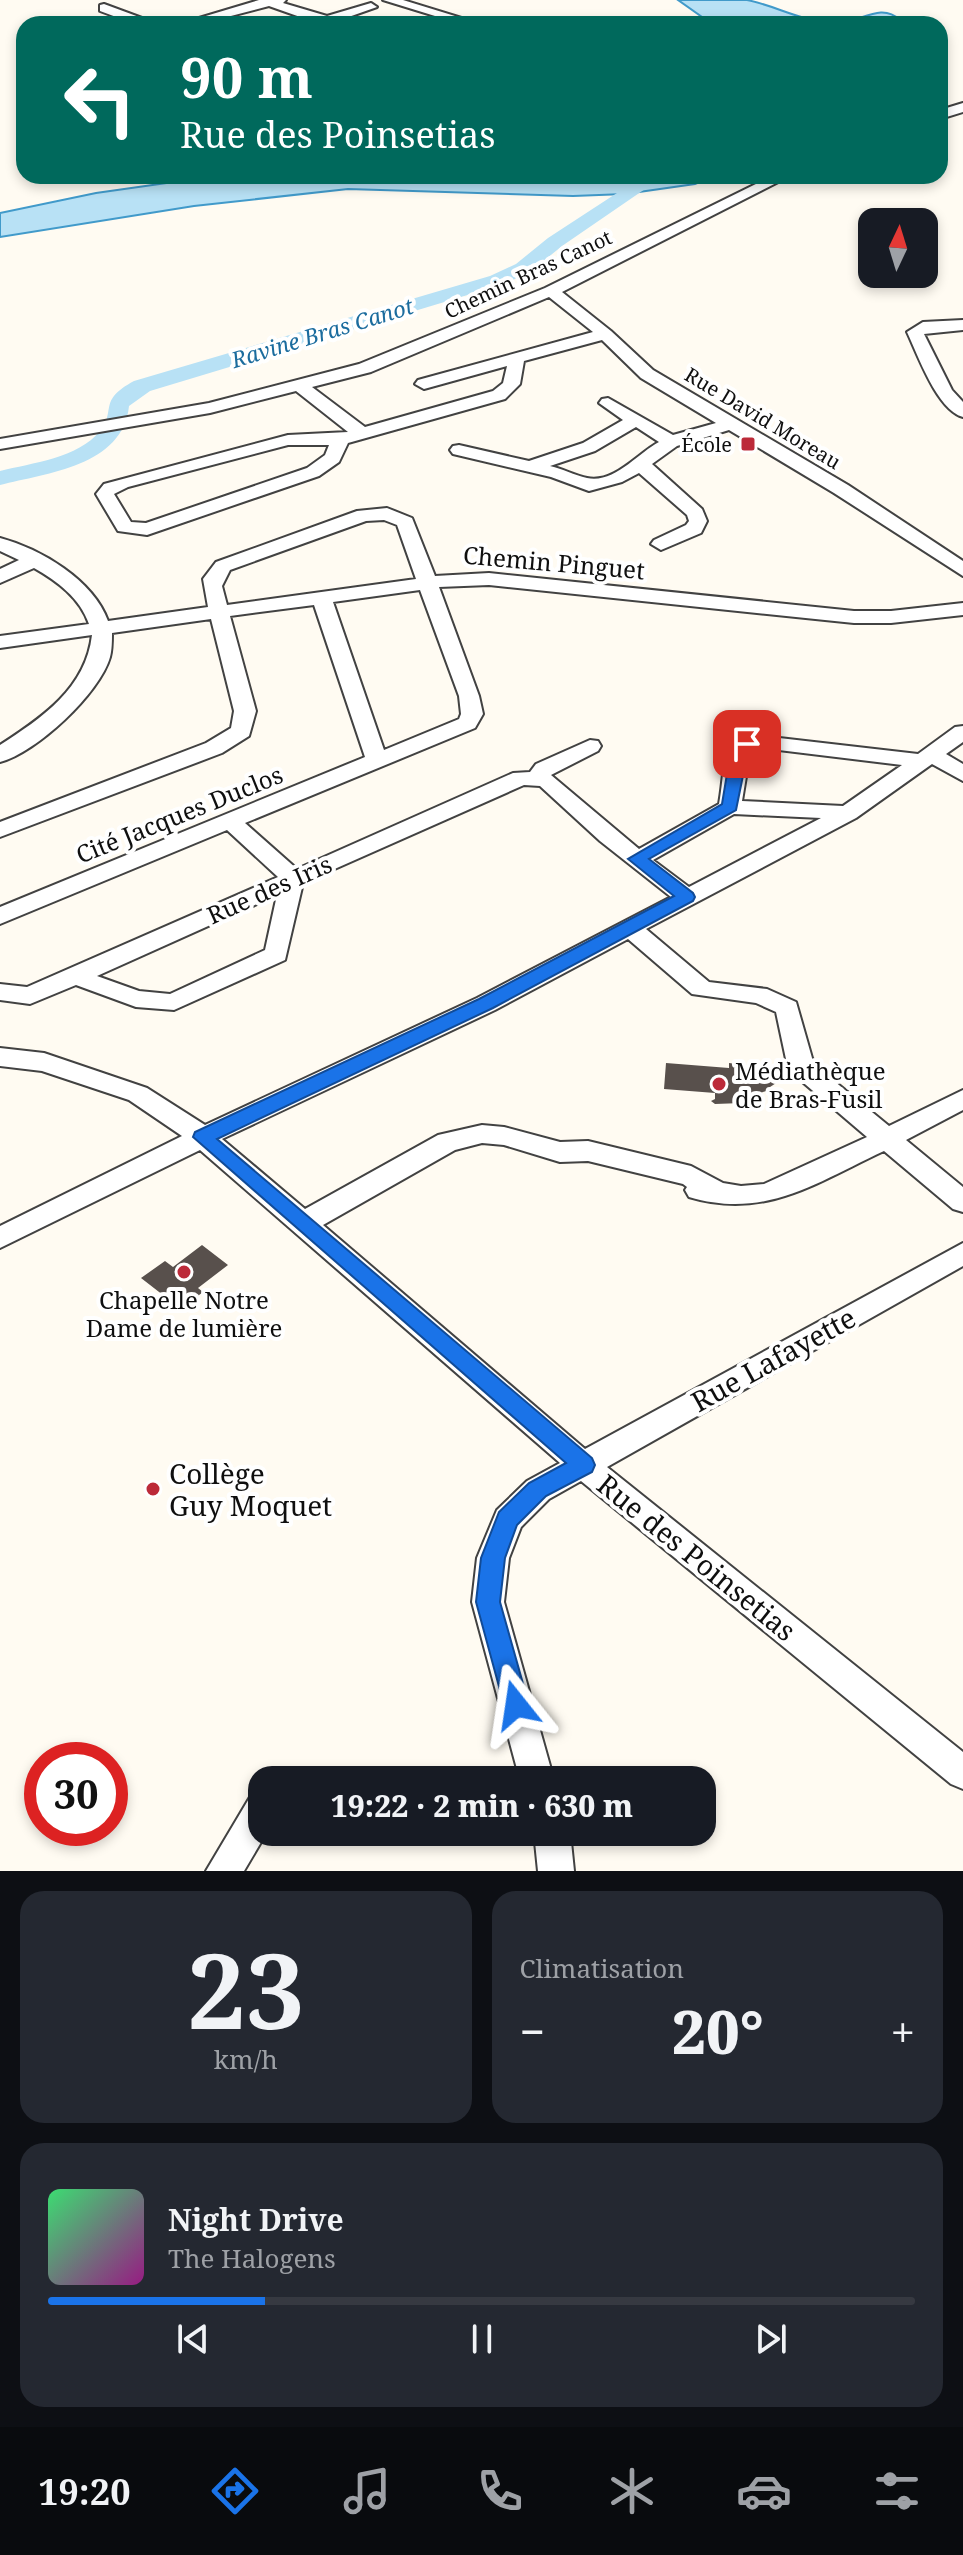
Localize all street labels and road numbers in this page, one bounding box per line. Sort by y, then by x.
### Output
street label: Chemin Bras Canot [440,223,616,325]
street label: Rue David Moreau [680,361,846,475]
street label: Chemin Pinguet [462,538,646,586]
street label: Cité Jacques Duclos [71,757,287,871]
street label: Rue des Iris [201,847,337,931]
street label: Rue Lafayette [684,1298,862,1420]
street label: Rue des Poinsetias [590,1465,804,1649]

